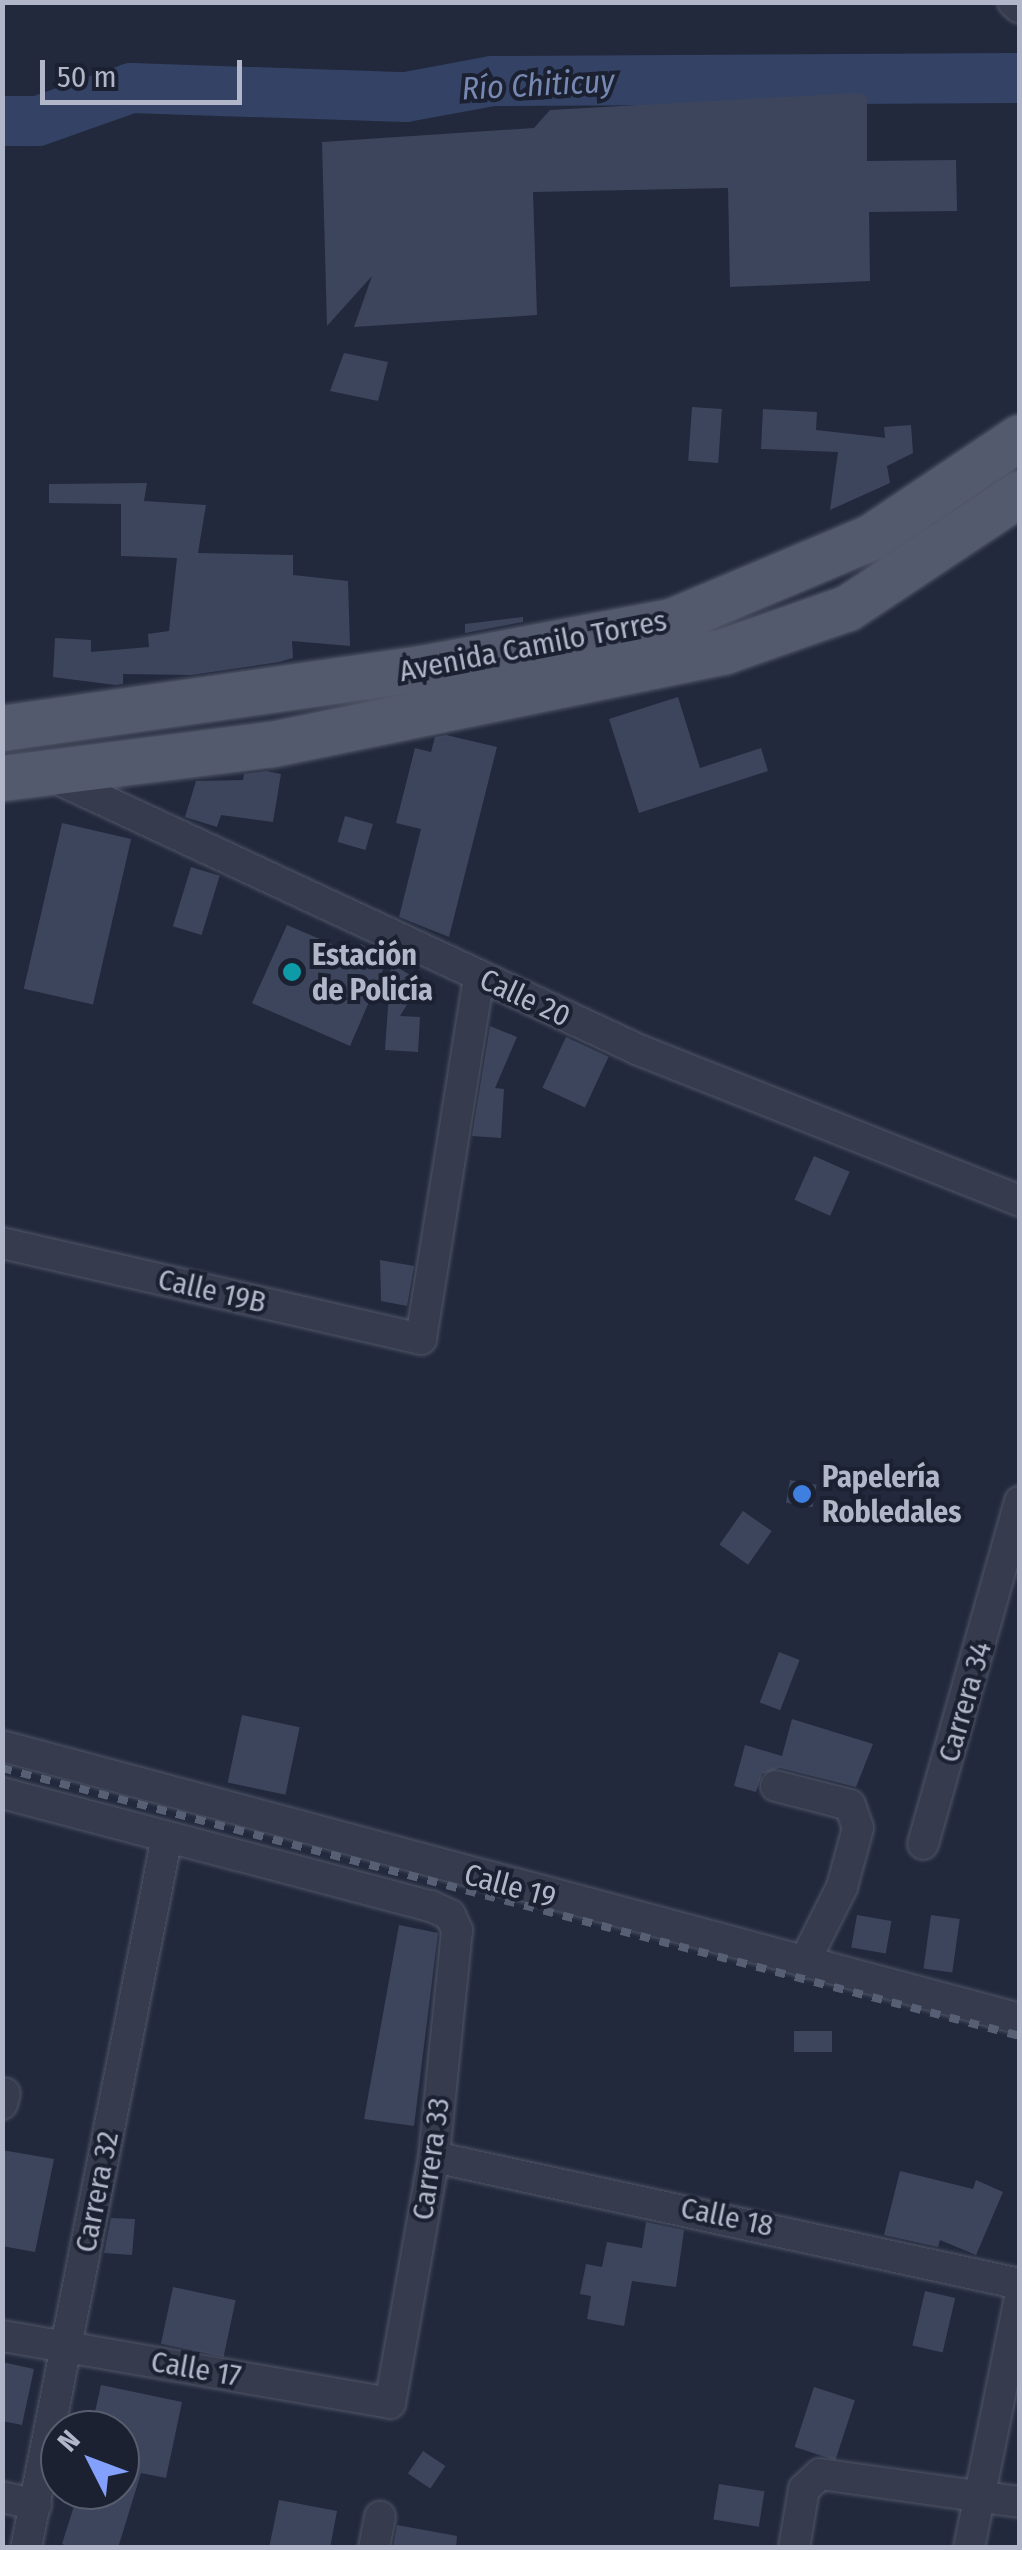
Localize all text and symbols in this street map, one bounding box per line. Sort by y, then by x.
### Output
scale bar [45,40,248,102]
text: 50 m [57,59,117,95]
water label: Río Chiticuy [461,62,615,108]
street label: Avenida Camilo Torres [396,602,670,690]
place label: Estación de Policía [312,937,433,1008]
marker: Estación de Policía [281,961,303,983]
street label: Calle 20 [474,961,576,1035]
street label: Calle 19B [155,1261,269,1321]
place label: Papelería Robledales [822,1459,961,1530]
marker: Papelería Robledales [791,1483,813,1505]
street label: Carrera 34 [931,1638,999,1766]
street label: Calle 19 [460,1857,560,1915]
street label: Carrera 33 [405,2096,457,2222]
street label: Carrera 32 [68,2129,126,2255]
street label: Calle 18 [677,2190,777,2244]
street label: Calle 17 [148,2343,244,2395]
north arrow [40,2410,140,2510]
text: N [51,2424,87,2458]

